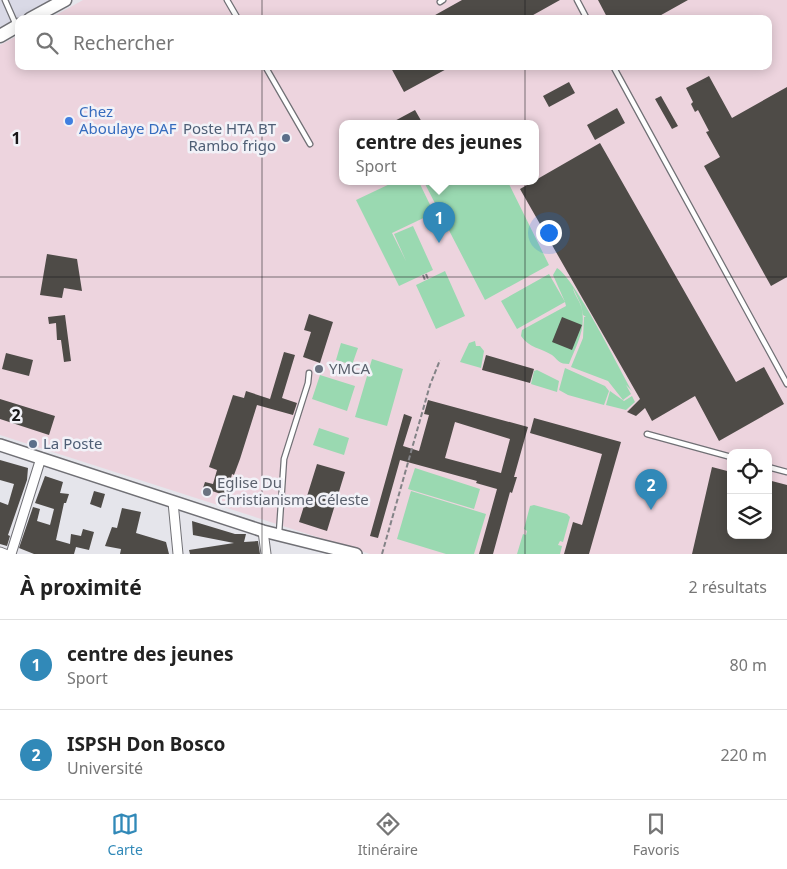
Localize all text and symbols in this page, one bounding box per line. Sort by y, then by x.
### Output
search box [15,15,772,70]
icon: search [33,29,61,57]
text: Rechercher [73,30,174,56]
place label: Chez Aboulaye DAF [79,101,177,138]
marker: Chez Aboulaye DAF [63,115,75,127]
place label: Poste HTA BT Rambo frigo [183,118,277,155]
popup [339,120,539,185]
text: 1 [11,127,21,149]
text: centre des jeunes [356,129,522,155]
marker: Poste HTA BT Rambo frigo [280,132,292,144]
text: Sport [356,155,396,177]
pin: 1 [423,202,455,243]
your location [536,220,562,246]
place label: YMCA [329,358,371,378]
marker: YMCA [313,363,325,375]
text: 2 [11,404,21,426]
place label: La Poste [43,433,102,453]
marker: La Poste [27,438,39,450]
map controls [727,449,772,539]
button: locate [727,449,772,494]
pin: 2 [635,469,667,510]
place label: Eglise Du Christianisme Céleste [217,472,369,509]
marker: Eglise Du Christianisme Céleste [201,486,213,498]
button: layers [727,494,772,539]
text: À proximité [20,573,142,601]
text: 2 résultats [689,576,767,598]
text: centre des jeunes [67,641,234,667]
text: 1 [31,654,41,676]
text: 80 m [730,654,767,676]
text: Sport [67,667,108,689]
text: ISPSH Don Bosco [67,731,225,757]
text: 2 [31,744,41,766]
text: 220 m [720,744,767,766]
text: Université [67,757,143,779]
tab: Carte [107,810,143,859]
tab: Itinéraire [358,810,418,859]
tab: Favoris [633,810,680,859]

